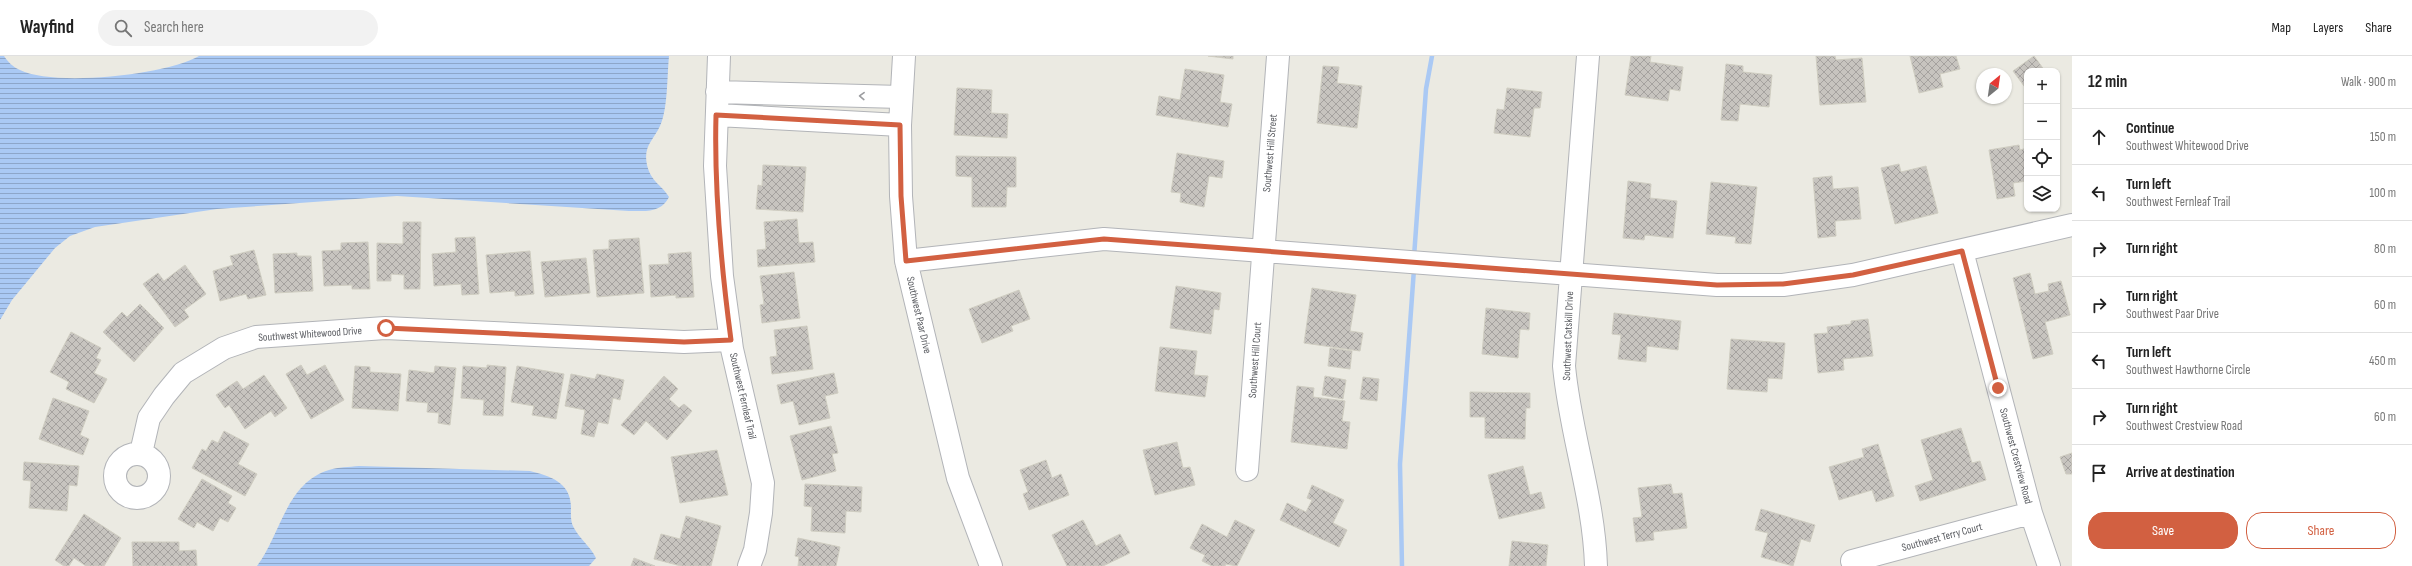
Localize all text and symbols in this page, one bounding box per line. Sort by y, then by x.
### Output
search box [98,10,378,46]
text: Wayfind [20,16,74,39]
icon: search [112,17,134,39]
text: Search here [144,18,204,37]
text: Map [2271,19,2291,36]
text: Layers [2313,19,2343,36]
text: Share [2365,19,2392,36]
north arrow [1976,68,2012,104]
map controls [2024,68,2060,212]
button: + [2024,68,2060,104]
text: 12 min [2088,72,2127,92]
text: Walk · 900 m [2341,74,2396,90]
one-way arrow [859,92,865,100]
button: − [2024,104,2060,140]
street label: Southwest Hill Street [1260,113,1280,193]
text: Continue [2126,119,2175,138]
icon: ahead [2088,126,2110,148]
text: 150 m [2370,129,2396,145]
text: Southwest Whitewood Drive [2126,138,2249,154]
button: locate [2024,140,2060,176]
text: Turn left [2126,175,2171,194]
button: layers [2024,176,2060,212]
icon: left [2088,182,2110,204]
text: 100 m [2369,185,2396,201]
text: Southwest Fernleaf Trail [2126,194,2231,210]
icon: right [2088,238,2110,260]
text: Turn right [2126,239,2178,258]
text: 80 m [2374,241,2396,257]
street label: Southwest Paar Drive [904,275,934,355]
text: Turn right [2126,287,2178,306]
street label: Southwest Catskill Drive [1560,291,1576,381]
icon: right [2088,294,2110,316]
text: 60 m [2374,297,2396,313]
text: Southwest Paar Drive [2126,306,2219,322]
route start [377,319,395,337]
street label: Southwest Hill Court [1246,321,1264,398]
street label: Southwest Whitewood Drive [258,324,362,344]
text: Turn left [2126,343,2171,362]
icon: left [2088,350,2110,372]
street label: Southwest Fernleaf Trail [727,351,759,441]
text: 450 m [2369,353,2396,369]
text: Southwest Hawthorne Circle [2126,362,2251,378]
route end [1989,379,2007,397]
text: Turn right [2126,399,2178,418]
icon: right [2088,406,2110,428]
street label: Southwest Crestview Road [1997,407,2035,506]
text: 60 m [2374,409,2396,425]
text: Southwest Crestview Road [2126,418,2242,434]
icon: arrive [2088,462,2110,484]
text: Arrive at destination [2126,463,2235,482]
button: Save [2088,512,2238,549]
button: Share [2246,512,2396,549]
street label: Southwest Terry Court [1900,520,1984,554]

